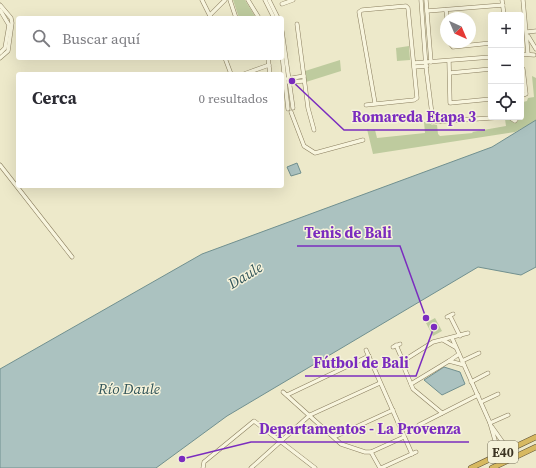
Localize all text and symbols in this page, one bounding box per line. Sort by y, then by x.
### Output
north arrow [440,12,476,48]
map controls [488,12,524,120]
button: + [488,12,524,48]
search box [16,16,284,60]
icon: search [30,27,52,49]
text: Buscar aquí [62,28,140,49]
button: − [488,48,524,84]
button: locate [488,84,524,120]
text: Cerca [32,86,77,110]
text: 0 resultados [198,90,268,107]
callout: Romareda Etapa 3 [344,103,485,130]
text: Romareda Etapa 3 [352,106,476,127]
callout: Tenis de Bali [297,219,400,246]
text: Tenis de Bali [304,222,392,243]
water label: Daule [223,256,266,294]
callout: Fútbol de Bali [305,349,416,376]
text: Fútbol de Bali [313,352,409,373]
water label: Río Daule [97,378,160,399]
callout: Departamentos - La Provenza [251,415,469,442]
text: Departamentos - La Provenza [259,418,462,439]
road number: E40 [488,441,518,463]

